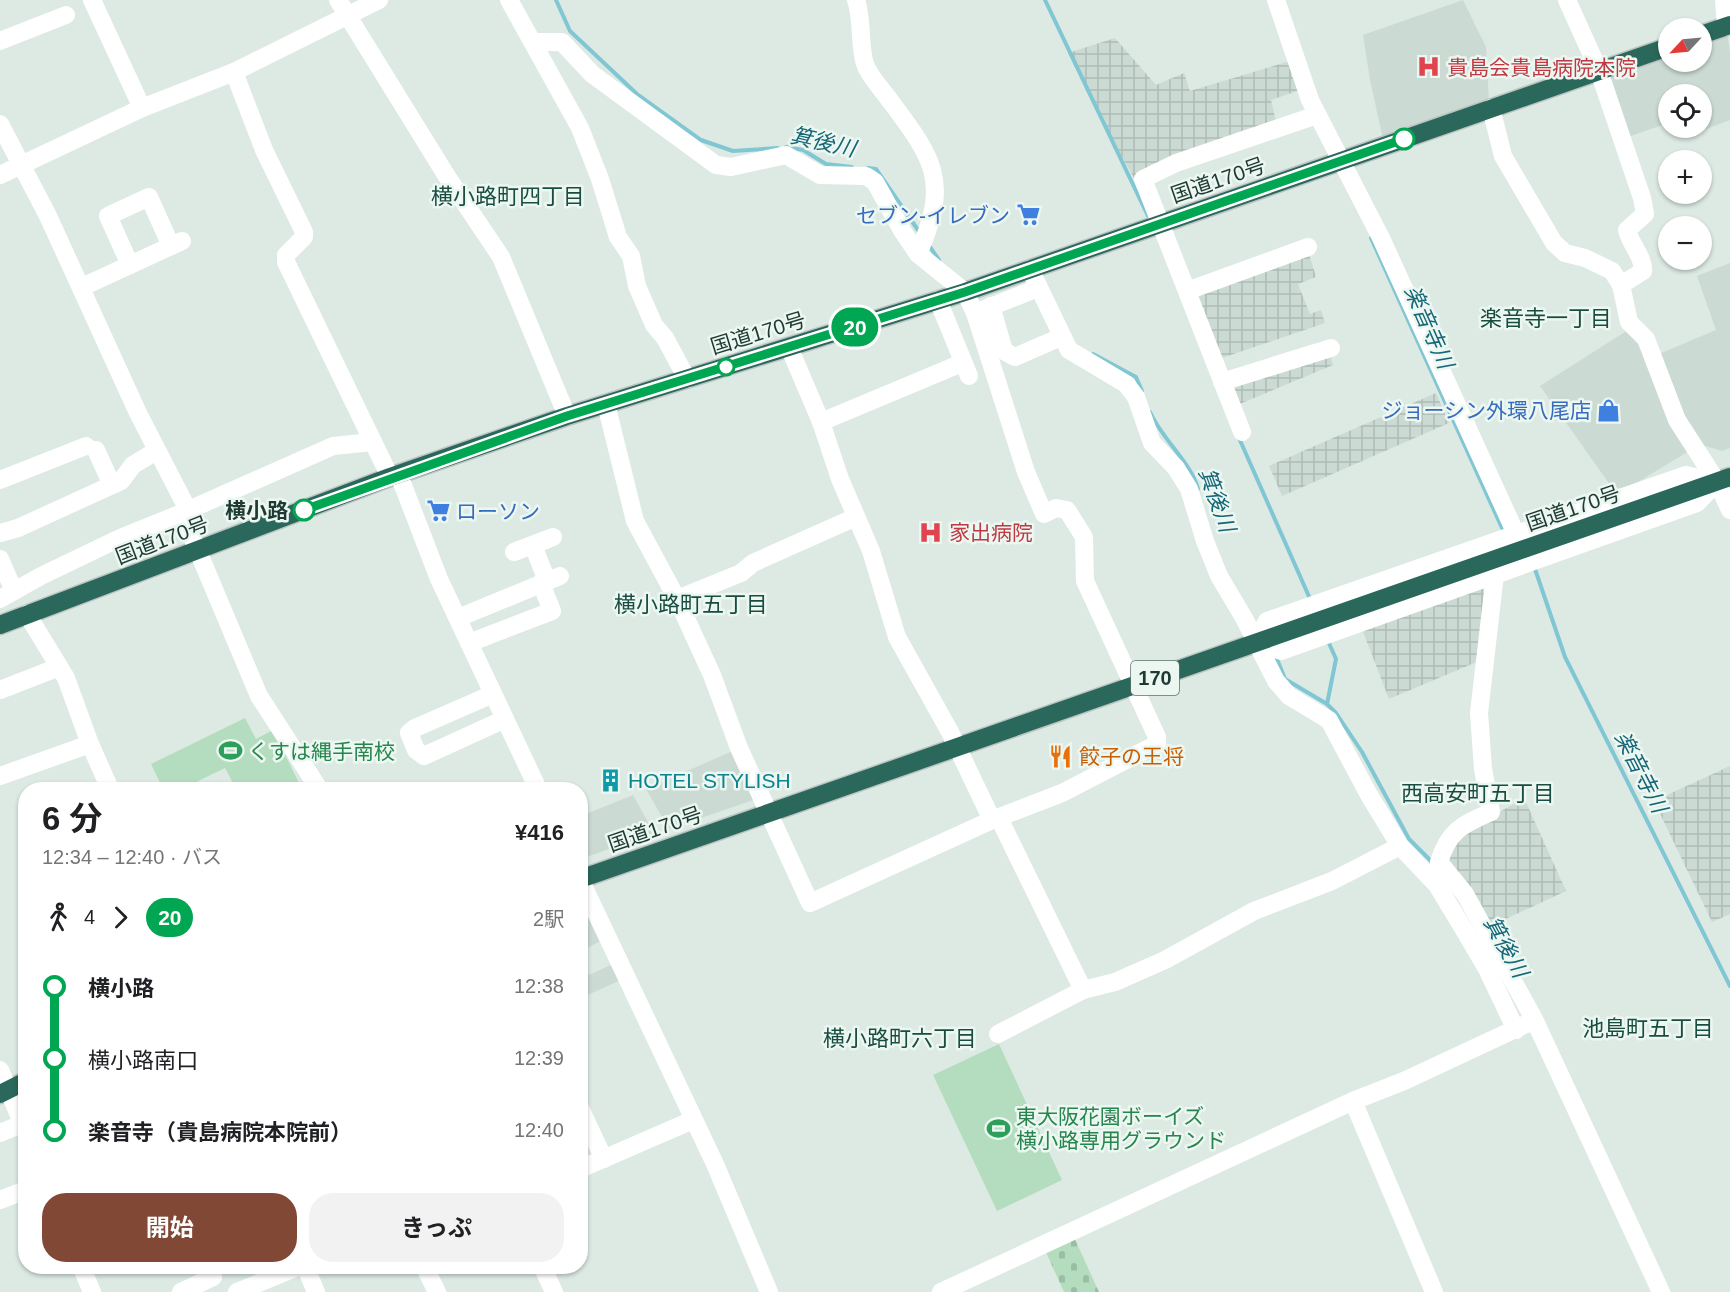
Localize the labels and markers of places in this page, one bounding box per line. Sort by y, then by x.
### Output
hospital icon: 貴島会貴島病院本院 [1416,54,1442,80]
place label: 貴島会貴島病院本院 [1447,56,1636,79]
unlabelled marker [1393,128,1415,150]
supermarket icon: セブン-イレブン [1015,202,1041,228]
place label: セブン-イレブン [856,204,1010,227]
unlabelled marker [717,358,735,376]
shop icon: ジョーシン外環八尾店 [1596,397,1622,423]
place label: ジョーシン外環八尾店 [1381,399,1591,422]
supermarket icon: ローソン [425,498,451,524]
place label: 横小路 [225,499,288,522]
marker: 横小路 [293,499,315,521]
place label: ローソン [456,500,540,523]
hospital icon: 家出病院 [918,519,944,545]
place label: 家出病院 [949,521,1033,544]
sports icon: くすは縄手南校 [217,738,243,764]
place label: くすは縄手南校 [248,740,395,763]
restaurant icon: 餃子の王将 [1048,743,1074,769]
place label: 餃子の王将 [1079,745,1184,768]
building icon: HOTEL STYLISH [597,767,623,793]
place label: HOTEL STYLISH [628,769,791,792]
place label: 東大阪花園ボーイズ 横小路専用グラウンド [1016,1105,1226,1152]
sports icon: 東大阪花園ボーイズ 横小路専用グラウンド [985,1115,1011,1141]

